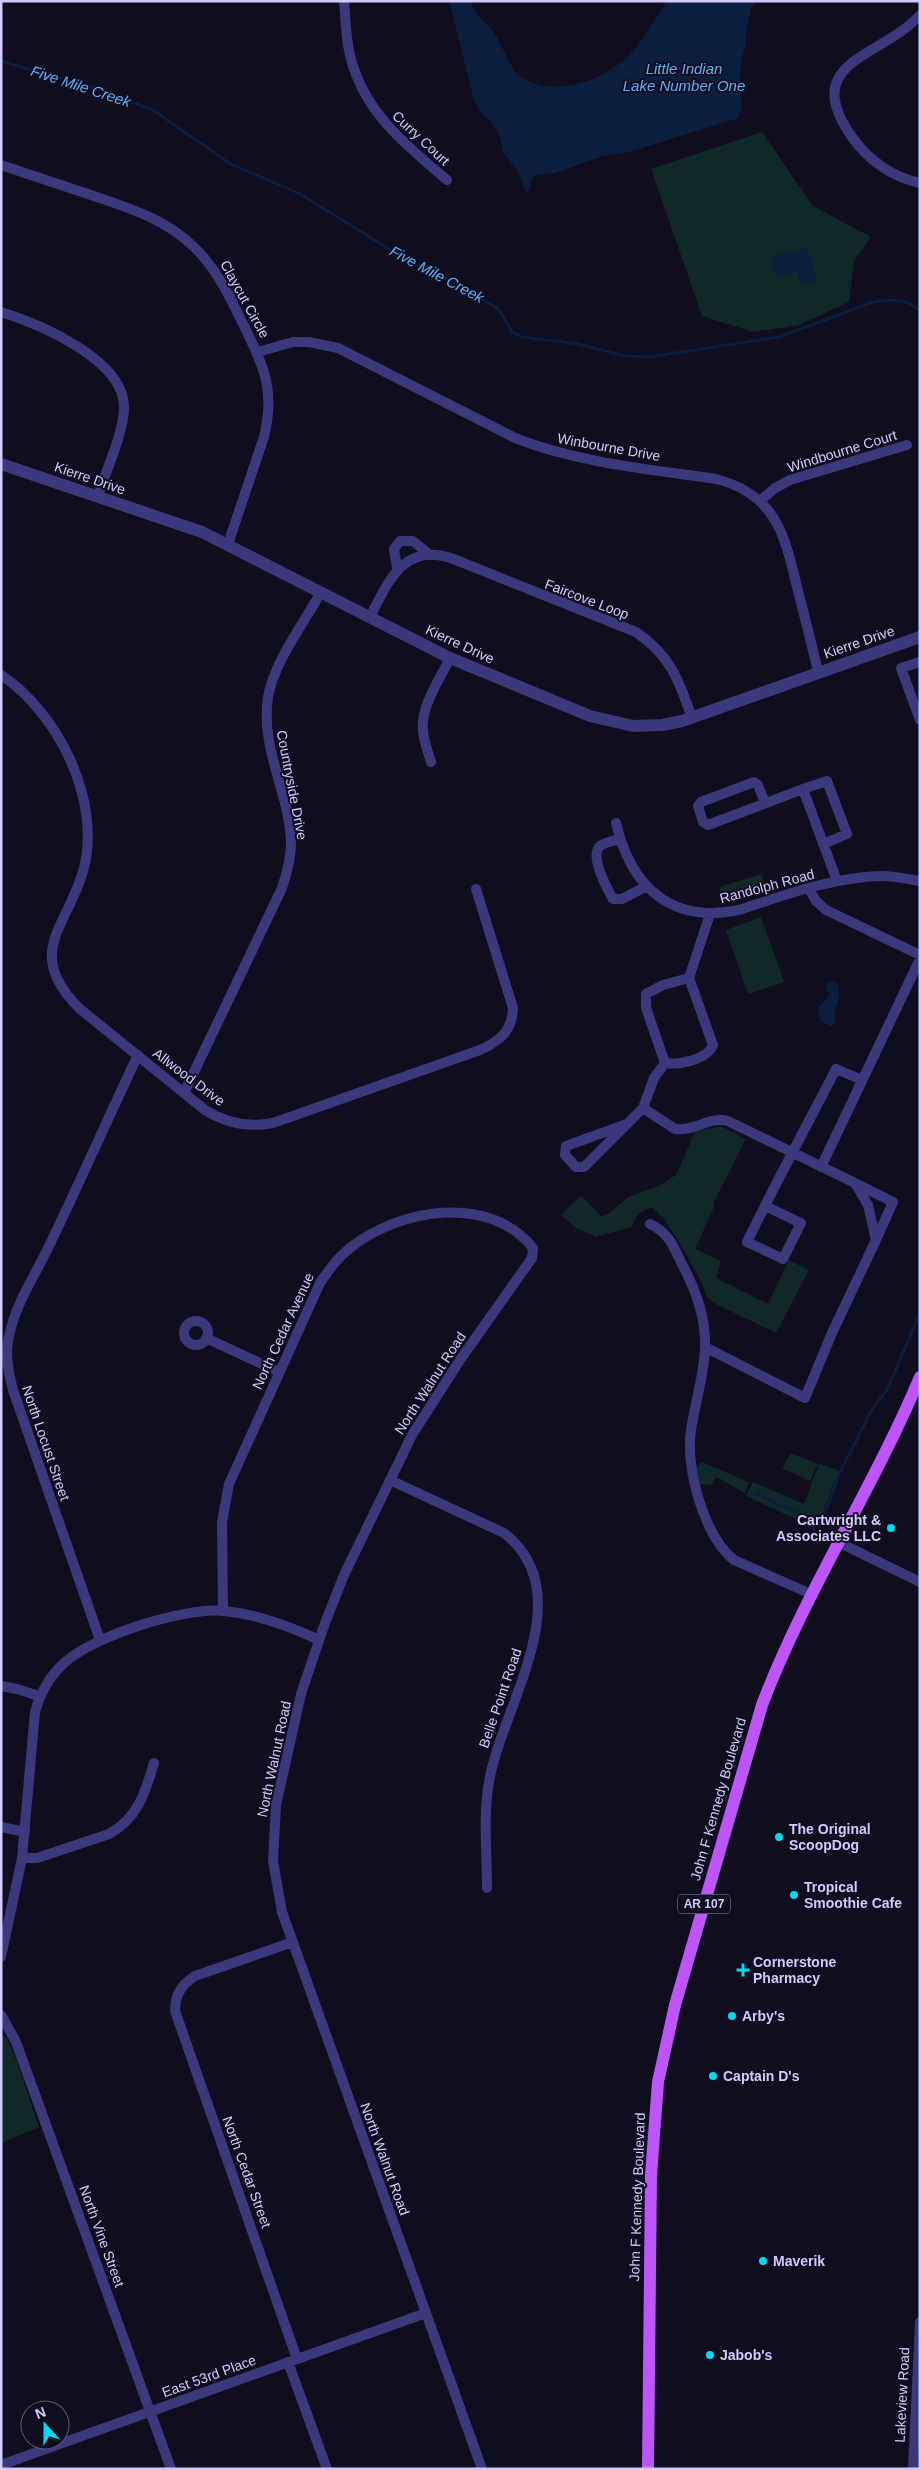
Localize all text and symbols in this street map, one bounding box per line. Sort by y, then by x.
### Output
water label: Little Indian Lake Number One [623,60,745,94]
water label: Five Mile Creek [29,62,135,111]
street label: Curry Court [389,107,453,169]
water label: Five Mile Creek [387,242,488,307]
street label: Claycut Circle [217,257,273,341]
street label: Windbourne Court [785,427,899,475]
street label: Winbourne Drive [556,430,662,464]
street label: Kierre Drive [52,458,128,498]
street label: Faircove Loop [543,576,631,622]
street label: Kierre Drive [423,621,497,667]
street label: Kierre Drive [821,622,897,662]
street label: Countryside Drive [274,729,311,841]
street label: Randolph Road [718,866,816,906]
street label: Allwood Drive [150,1045,228,1109]
street label: North Cedar Avenue [249,1270,317,1392]
street label: North Walnut Road [391,1329,469,1437]
street label: North Locust Street [19,1383,73,1503]
place label: Cartwright & Associates LLC [776,1512,881,1544]
marker: Cartwright & Associates LLC [885,1522,897,1534]
street label: Belle Point Road [475,1646,525,1750]
street label: North Walnut Road [254,1699,294,1819]
street label: John F Kennedy Boulevard [687,1716,749,1882]
place label: The Original ScoopDog [789,1821,871,1853]
marker: The Original ScoopDog [773,1831,785,1843]
place label: Tropical Smoothie Cafe [804,1879,902,1911]
marker: Tropical Smoothie Cafe [788,1889,800,1901]
road number: AR 107 [678,1895,730,1914]
place label: Cornerstone Pharmacy [753,1954,836,1986]
marker: Cornerstone Pharmacy [737,1964,749,1976]
place label: Arby's [742,2008,785,2024]
marker: Arby's [726,2010,738,2022]
place label: Captain D's [723,2068,800,2084]
marker: Captain D's [707,2070,719,2082]
street label: North Walnut Road [357,2101,413,2217]
street label: John F Kennedy Boulevard [626,2112,648,2282]
street label: North Cedar Street [219,2114,275,2230]
street label: North Vine Street [76,2183,128,2289]
place label: Maverik [773,2253,825,2269]
marker: Maverik [757,2255,769,2267]
place label: Jabob's [720,2347,773,2363]
street label: Lakeview Road [892,2347,912,2443]
marker: Jabob's [704,2349,716,2361]
street label: East 53rd Place [160,2352,258,2400]
north arrow [20,2400,70,2450]
text: N [33,2404,48,2422]

